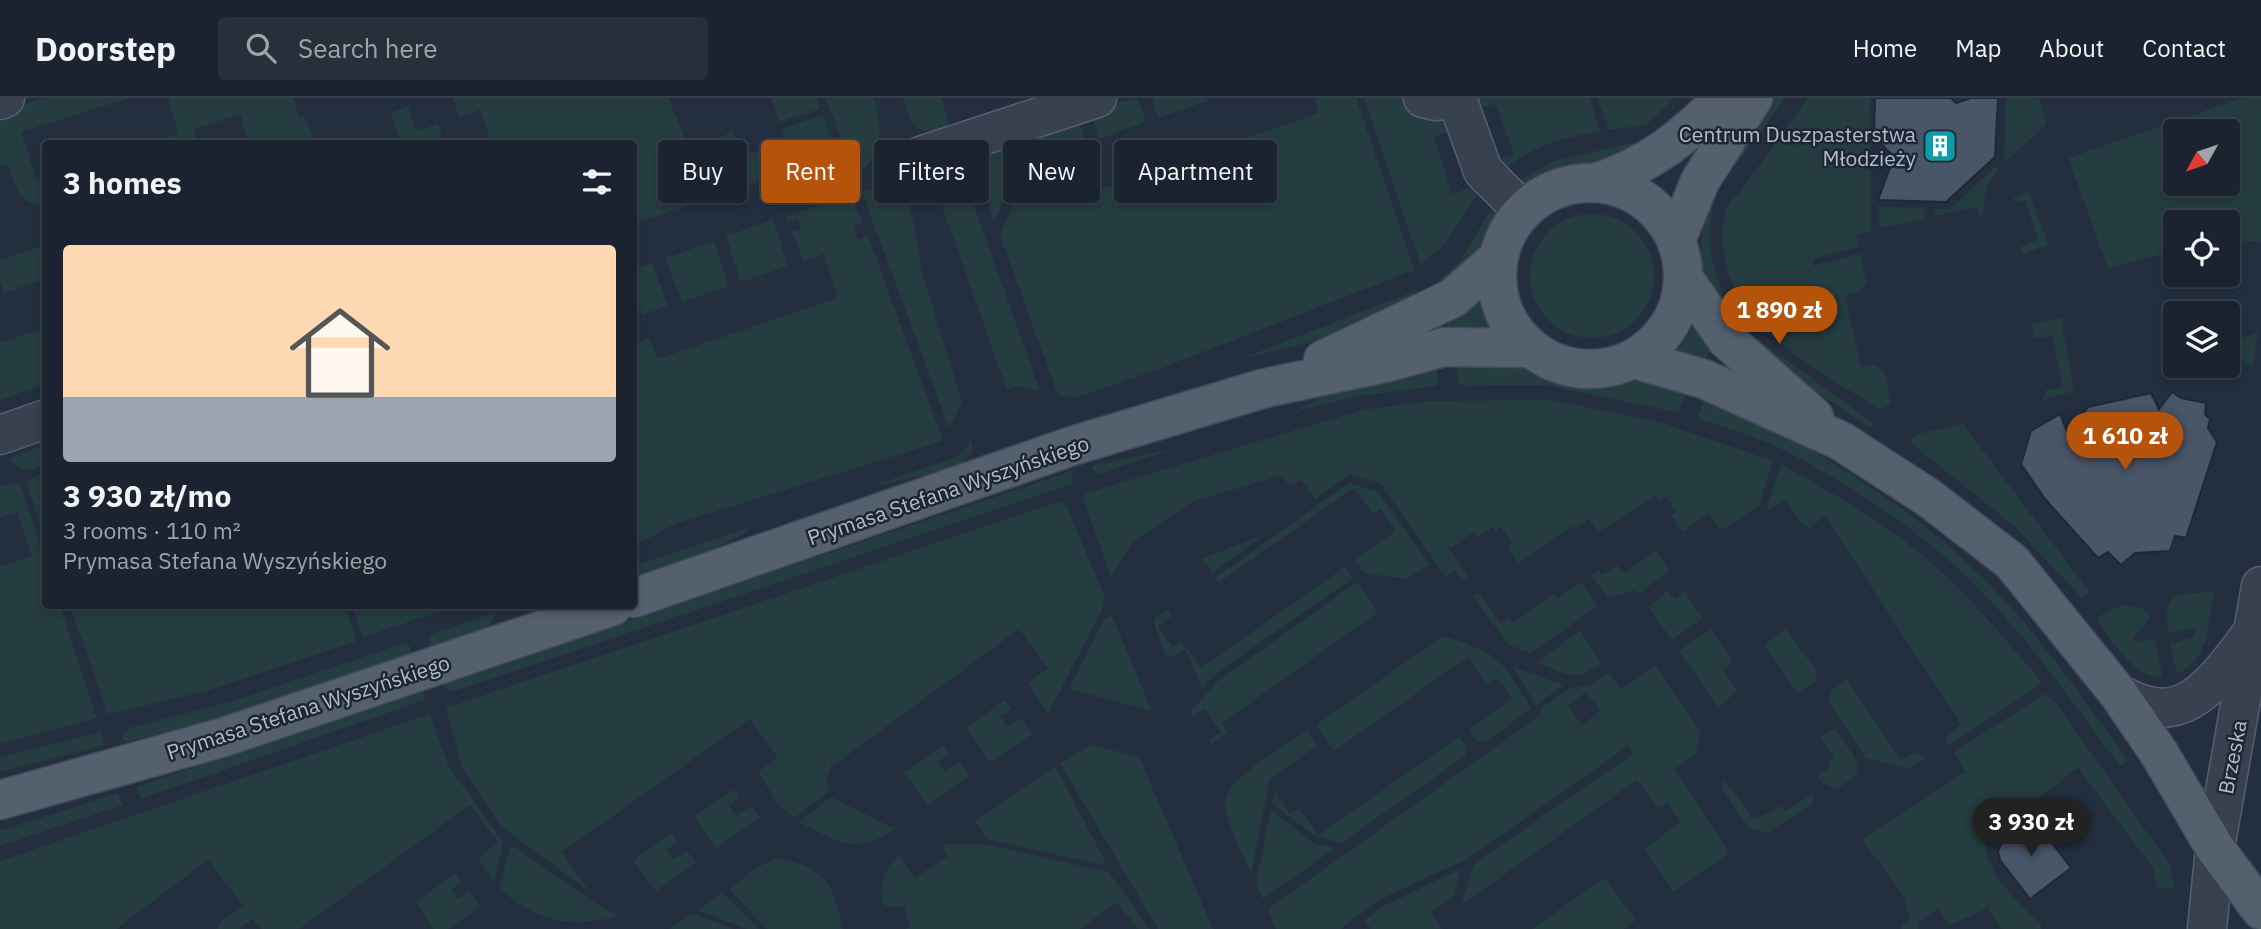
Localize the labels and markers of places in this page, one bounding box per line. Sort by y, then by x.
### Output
place label: Centrum Duszpasterstwa Młodzieży [1679,120,1917,172]
building icon: Centrum Duszpasterstwa Młodzieży [1921,127,1959,165]
pin: 1 890 zł [1707,286,1851,346]
pin: 1 610 zł [2053,412,2197,472]
pin: 3 930 zł [1959,798,2103,858]

